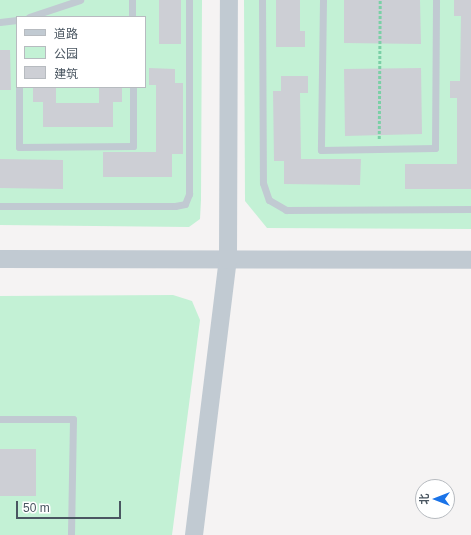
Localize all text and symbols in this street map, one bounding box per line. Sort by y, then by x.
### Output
legend [16,16,146,88]
text: 道路 [54,27,78,41]
text: 公园 [54,47,78,61]
text: 建筑 [54,67,78,81]
north arrow [415,479,455,519]
scale bar [18,493,123,519]
text: 北 [418,494,430,505]
text: 50 m [23,501,50,515]

